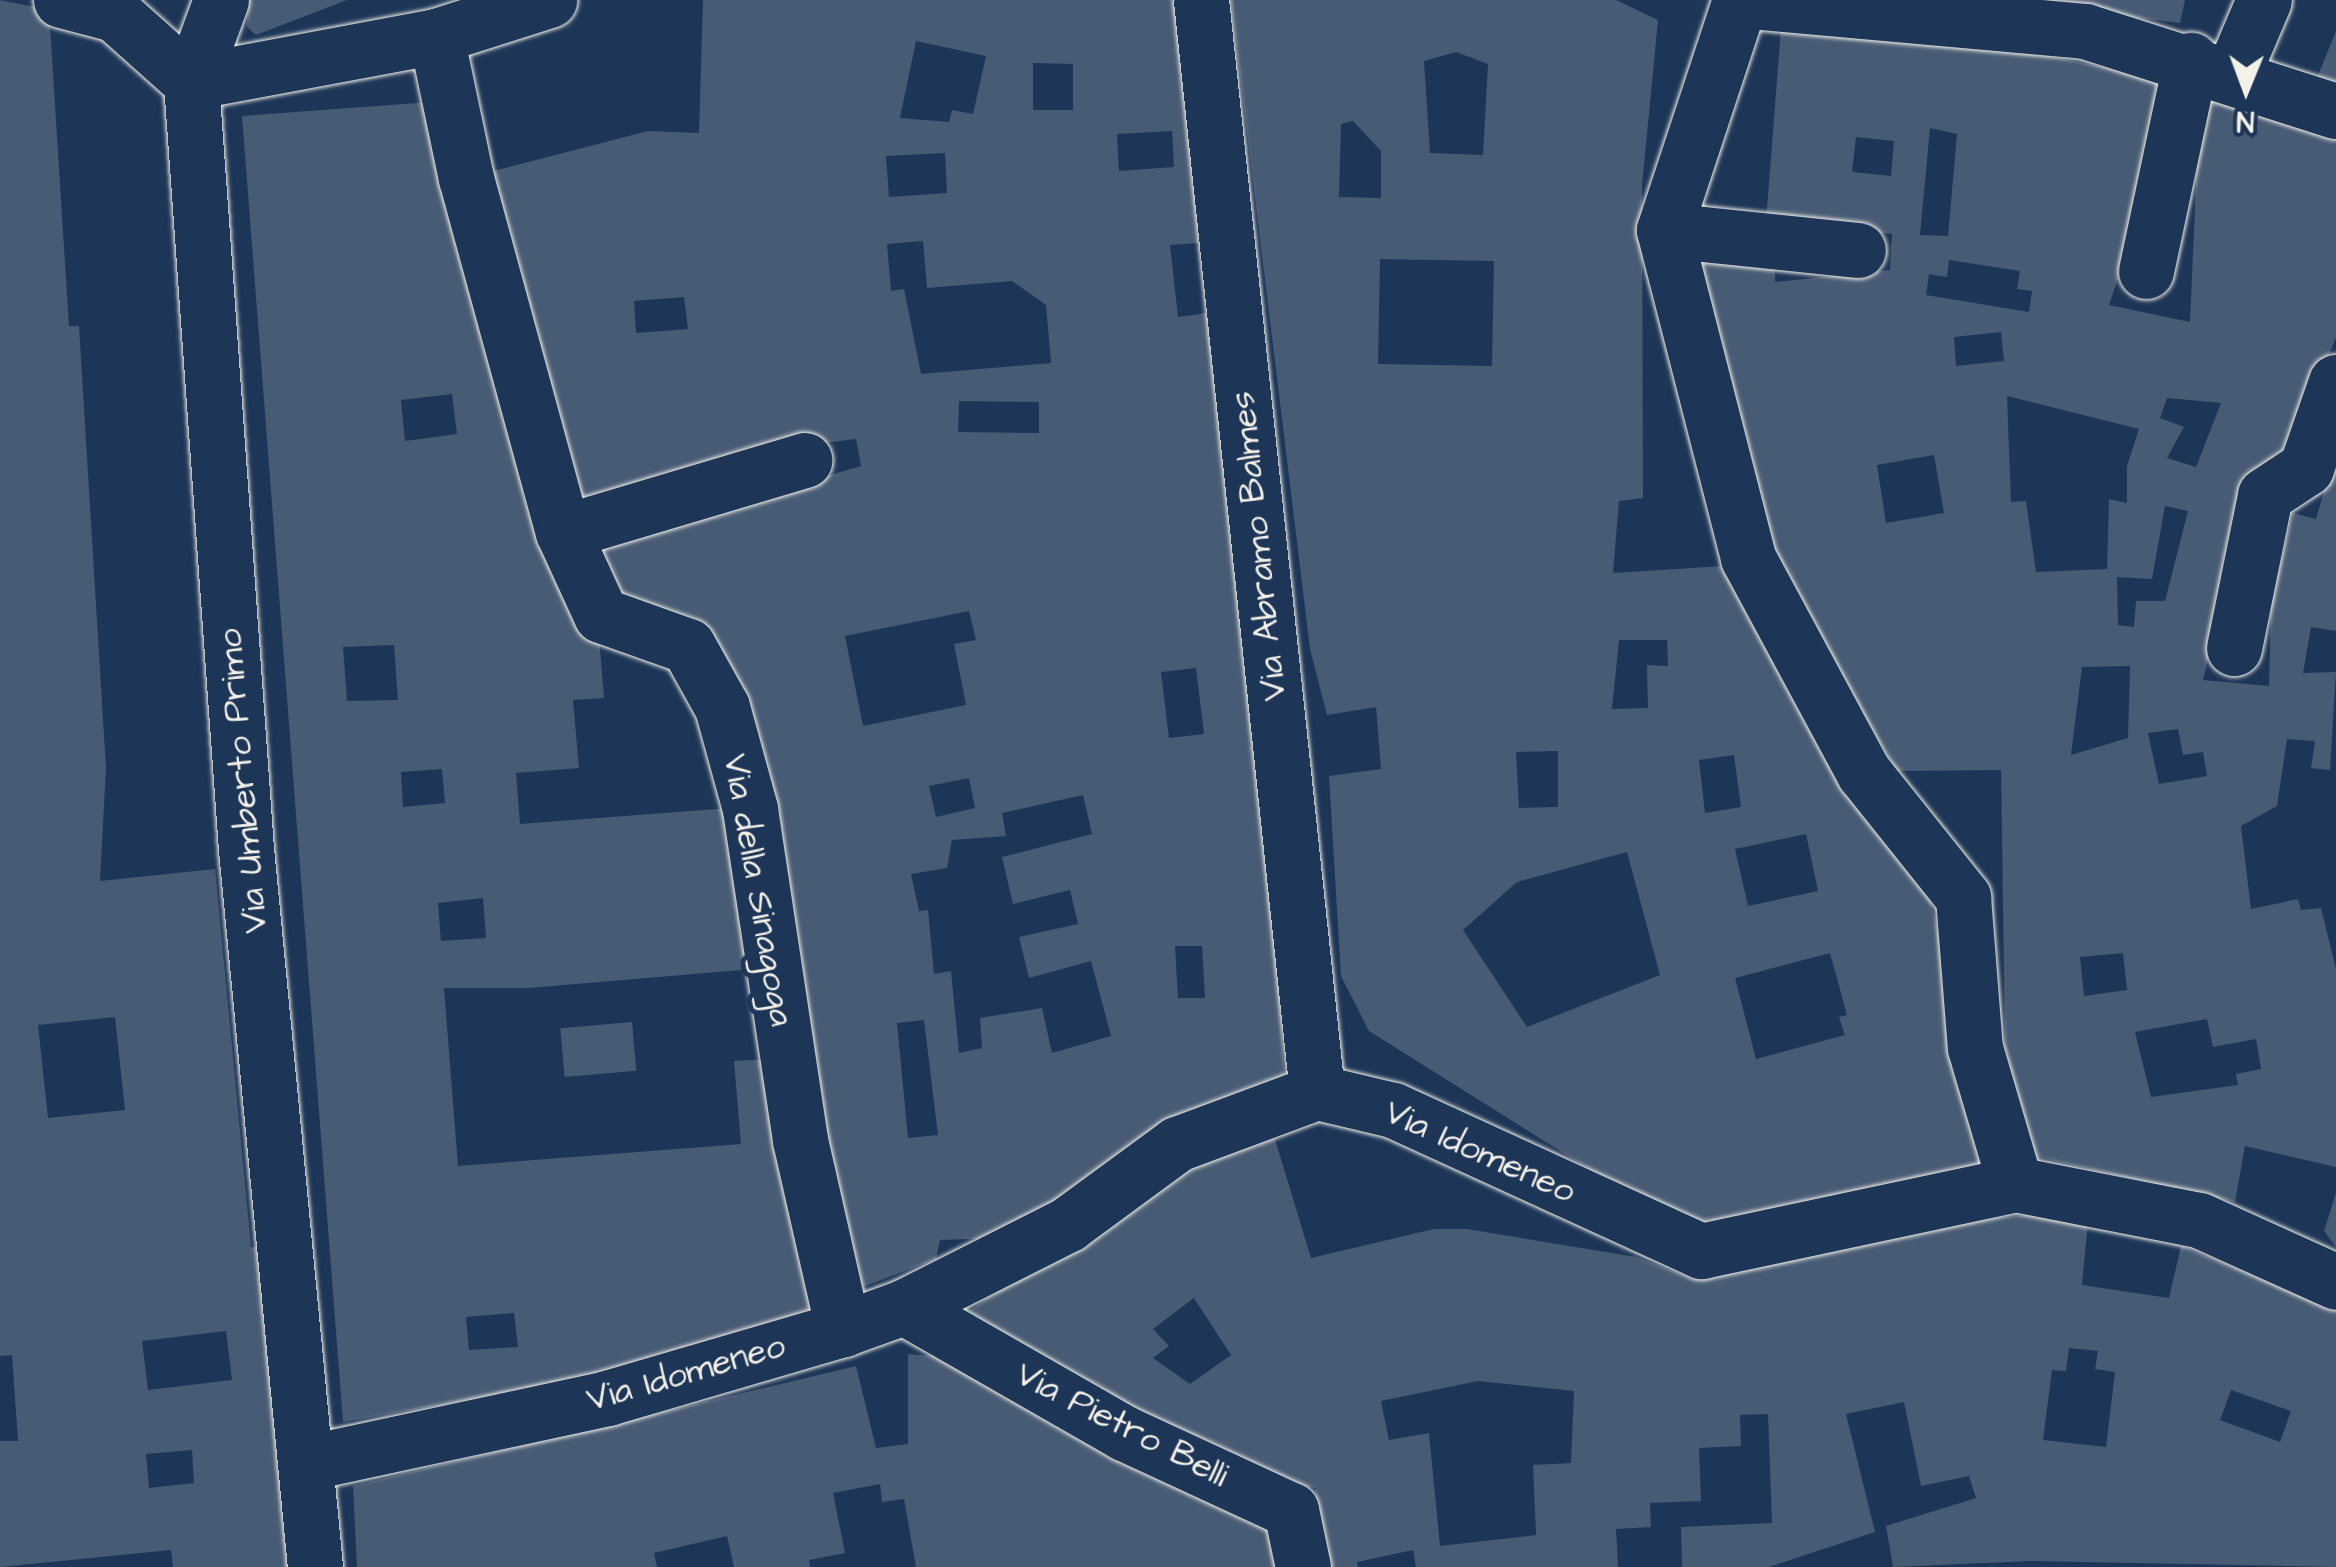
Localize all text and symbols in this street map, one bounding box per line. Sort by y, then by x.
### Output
north arrow [2196,40,2296,140]
text: N [2236,101,2255,140]
street label: Via Abramo Balmes [1222,389,1296,703]
street label: Via Umberto Primo [209,627,277,935]
street label: Via della Sinagoga [713,751,803,1029]
street label: Via Idomeneo [1378,1091,1582,1213]
street label: Via Idomeneo [582,1325,790,1421]
street label: Via Pietro Belli [1009,1353,1235,1497]

